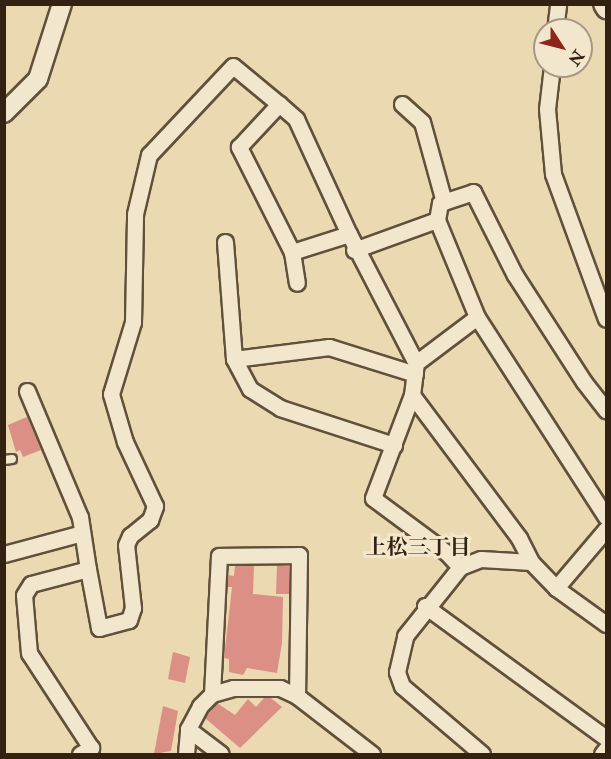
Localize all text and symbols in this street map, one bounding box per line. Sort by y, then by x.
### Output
north arrow [533,18,593,78]
text: N [564,46,588,69]
district label: 上松三丁目 [366,535,470,561]

